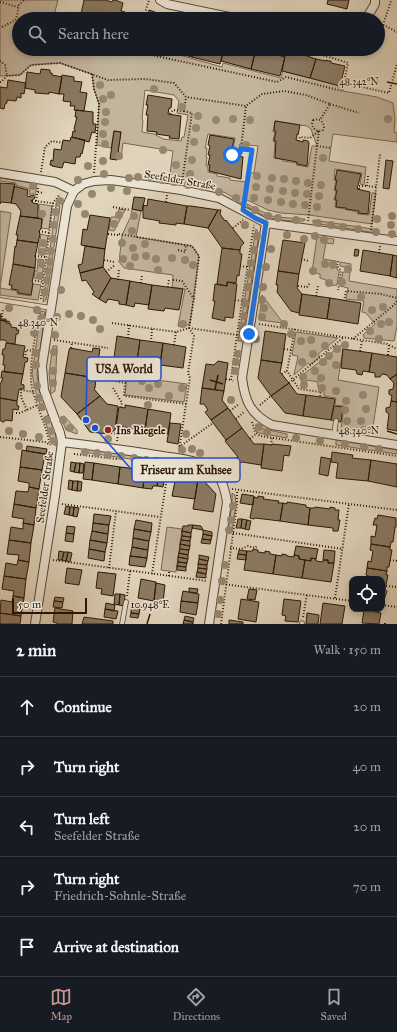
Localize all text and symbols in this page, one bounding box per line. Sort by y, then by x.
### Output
search box [12,12,385,56]
icon: search [26,23,48,45]
text: Search here [58,25,129,43]
text: 48.342°N [339,76,379,88]
route start [223,146,241,164]
street label: Seefelder Straße [143,167,217,193]
text: 48.340°N [18,317,59,329]
route end [240,325,258,343]
callout: USA World [87,357,161,381]
text: USA World [95,362,154,376]
place label: Ins Riegele [116,424,166,437]
marker: Ins Riegele [103,425,113,435]
text: 48.340°N [339,425,380,437]
street label: Seefelder Straße [34,450,57,524]
callout: Friseur am Kuhsee [132,458,240,482]
text: Friseur am Kuhsee [140,463,232,477]
map controls [349,576,385,612]
button: locate [349,576,385,612]
scale bar [12,596,87,615]
text: 50 m [18,598,41,611]
text: 10.948°E [131,599,169,611]
text: 2 min [16,640,56,661]
text: Walk · 150 m [313,642,381,658]
icon: ahead [16,696,38,718]
text: Continue [54,698,112,716]
text: 20 m [353,699,381,715]
icon: right [16,756,38,778]
text: Turn right [54,758,119,776]
text: 40 m [352,759,381,775]
text: Turn left [54,810,110,828]
icon: left [16,816,38,838]
text: 20 m [353,819,381,835]
text: Seefelder Straße [54,828,140,844]
text: Turn right [54,870,119,888]
icon: right [16,876,38,898]
text: 70 m [353,879,381,895]
text: Friedrich-Sohnle-Straße [54,888,186,904]
icon: arrive [16,936,38,958]
text: Arrive at destination [54,938,179,956]
tab: Map [50,986,72,1023]
tab: Directions [173,986,220,1023]
tab: Saved [321,986,347,1023]

